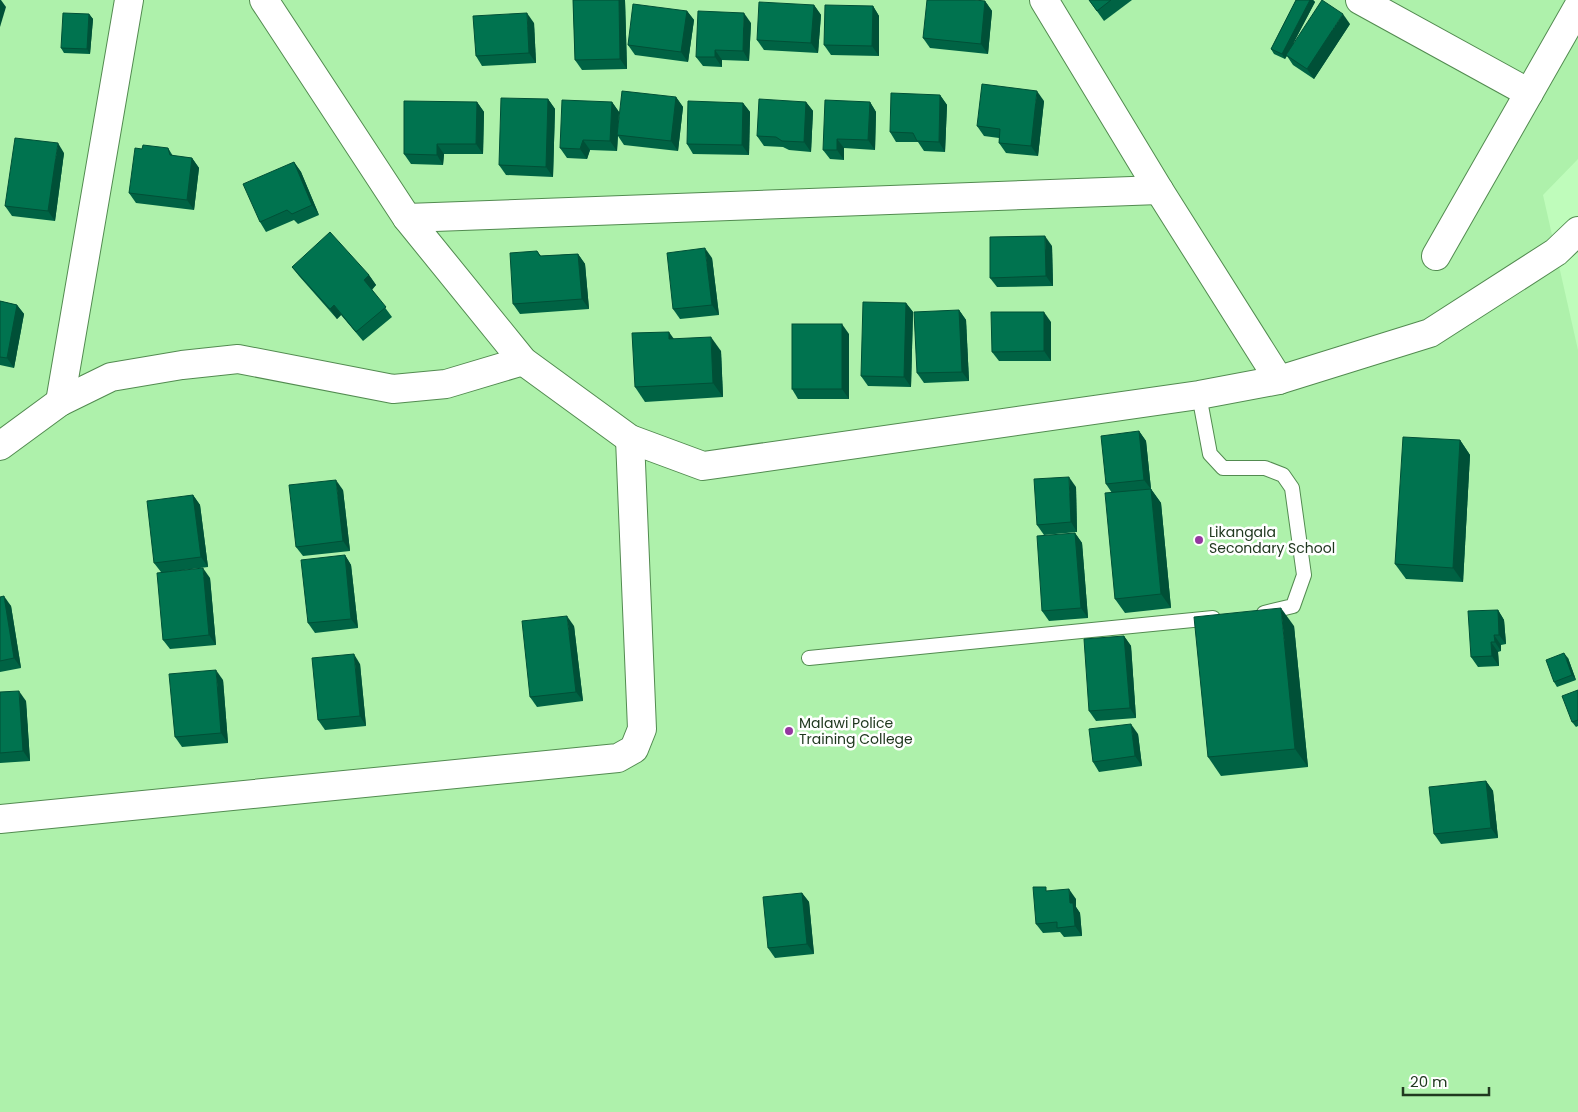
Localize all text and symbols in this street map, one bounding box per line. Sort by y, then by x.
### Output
place label: Likangala Secondary School [1209,522,1335,558]
marker: Likangala Secondary School [1193,534,1205,546]
place label: Malawi Police Training College [799,713,913,749]
marker: Malawi Police Training College [783,725,795,737]
scale bar [1403,1064,1489,1096]
text: 20 m [1410,1071,1448,1092]

